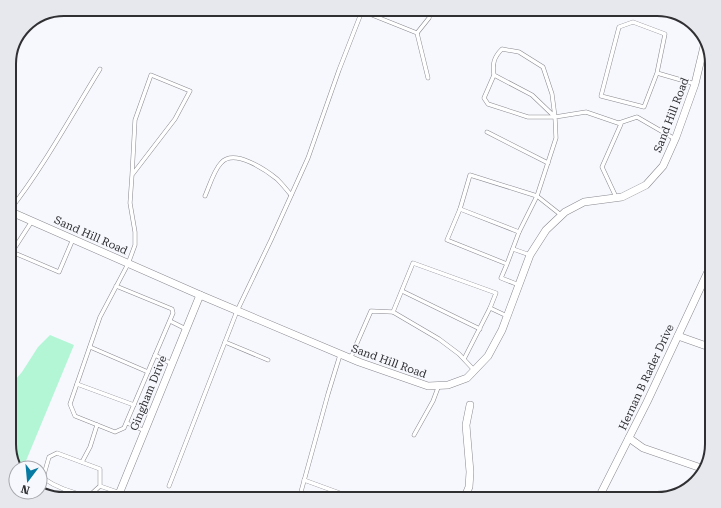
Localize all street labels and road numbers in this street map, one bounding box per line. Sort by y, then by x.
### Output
street label: Sand Hill Road [651,76,692,154]
street label: Sand Hill Road [52,213,130,257]
street label: Hernan B Rader Drive [616,322,677,432]
street label: Sand Hill Road [349,342,428,381]
street label: Gingham Drive [127,354,169,433]

